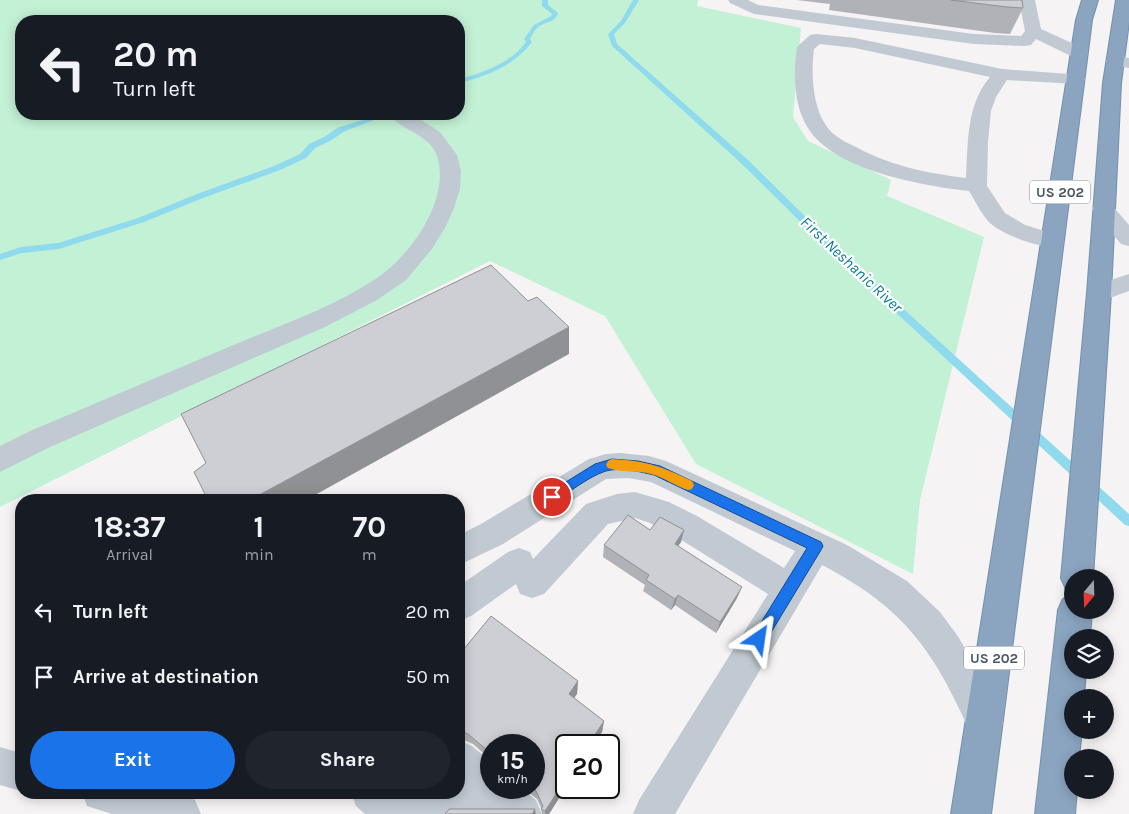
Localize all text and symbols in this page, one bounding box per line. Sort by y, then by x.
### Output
text: 20 m [113,34,198,75]
icon: left [30,35,95,100]
text: Turn left [113,76,196,102]
road number: US 202 [1030,180,1090,203]
water label: First Neshanic River [797,212,907,317]
pin [531,476,573,518]
icon: arrive [538,483,566,511]
text: 18:37 [94,509,165,545]
text: 1 [254,509,264,545]
text: 70 [352,509,386,545]
text: Arrival [106,545,153,564]
text: min [244,545,274,564]
text: m [362,545,377,564]
north arrow [1064,569,1114,619]
map controls [1064,569,1114,799]
icon: left [30,598,58,626]
text: Turn left [73,601,148,623]
text: 20 m [405,601,450,623]
position arrow [732,612,784,664]
button: layers [1064,629,1114,679]
road number: US 202 [964,646,1024,670]
icon: arrive [30,663,58,691]
text: Arrive at destination [73,666,259,688]
text: 50 m [406,666,450,688]
button: + [1064,689,1114,739]
button: Exit [30,731,235,789]
button: Share [245,731,450,789]
speed limit sign: 20 [555,734,620,799]
text: 15 [501,746,524,775]
button: − [1064,749,1114,799]
text: km/h [497,772,528,786]

